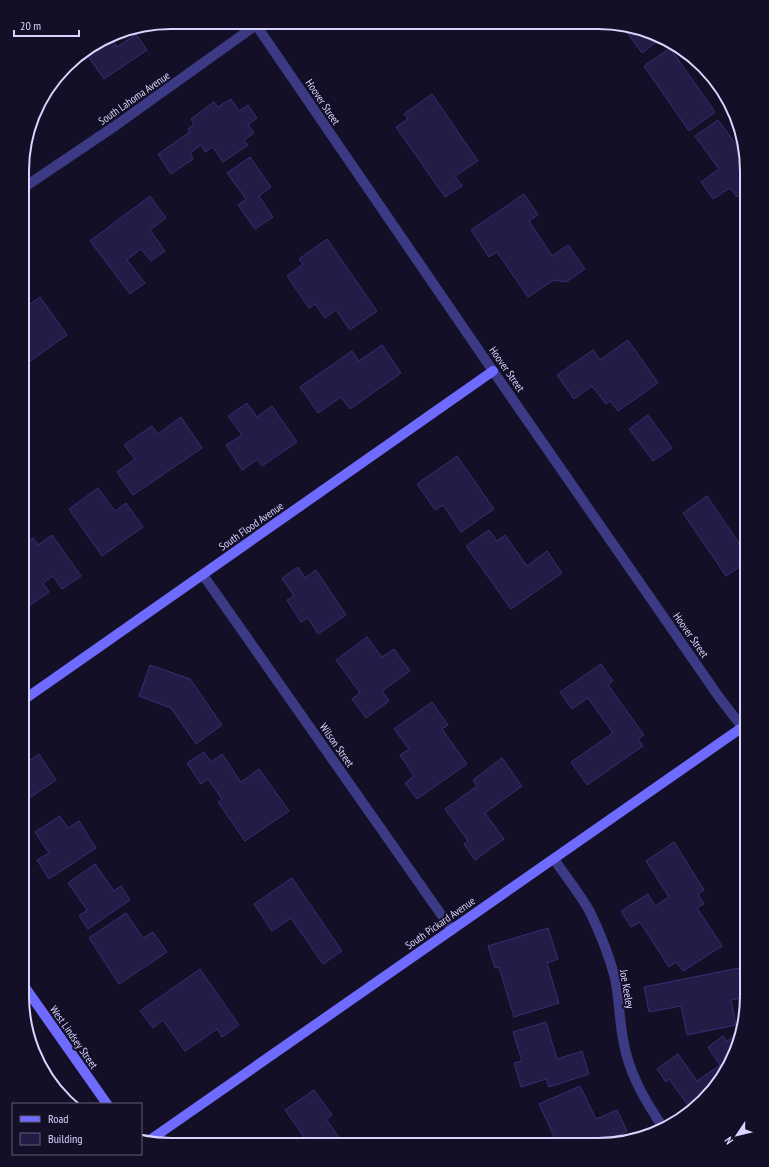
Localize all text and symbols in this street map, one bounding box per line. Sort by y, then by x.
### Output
scale bar [14,12,79,38]
text: 20 m [20,18,41,33]
street label: South Lahoma Avenue [95,68,173,128]
street label: Hoover Street [303,76,343,128]
street label: Hoover Street [486,344,528,394]
street label: South Flood Avenue [216,498,286,553]
street label: Hoover Street [670,610,712,660]
street label: Wilson Street [317,720,357,770]
street label: South Pickard Avenue [402,893,478,952]
street label: Joe Keeley [617,967,637,1010]
street label: West Lindsey Street [47,1003,101,1071]
legend [12,1103,142,1155]
text: Road [48,1111,68,1126]
north arrow [717,1115,757,1155]
text: Building [48,1131,83,1146]
text: N [721,1134,736,1147]

